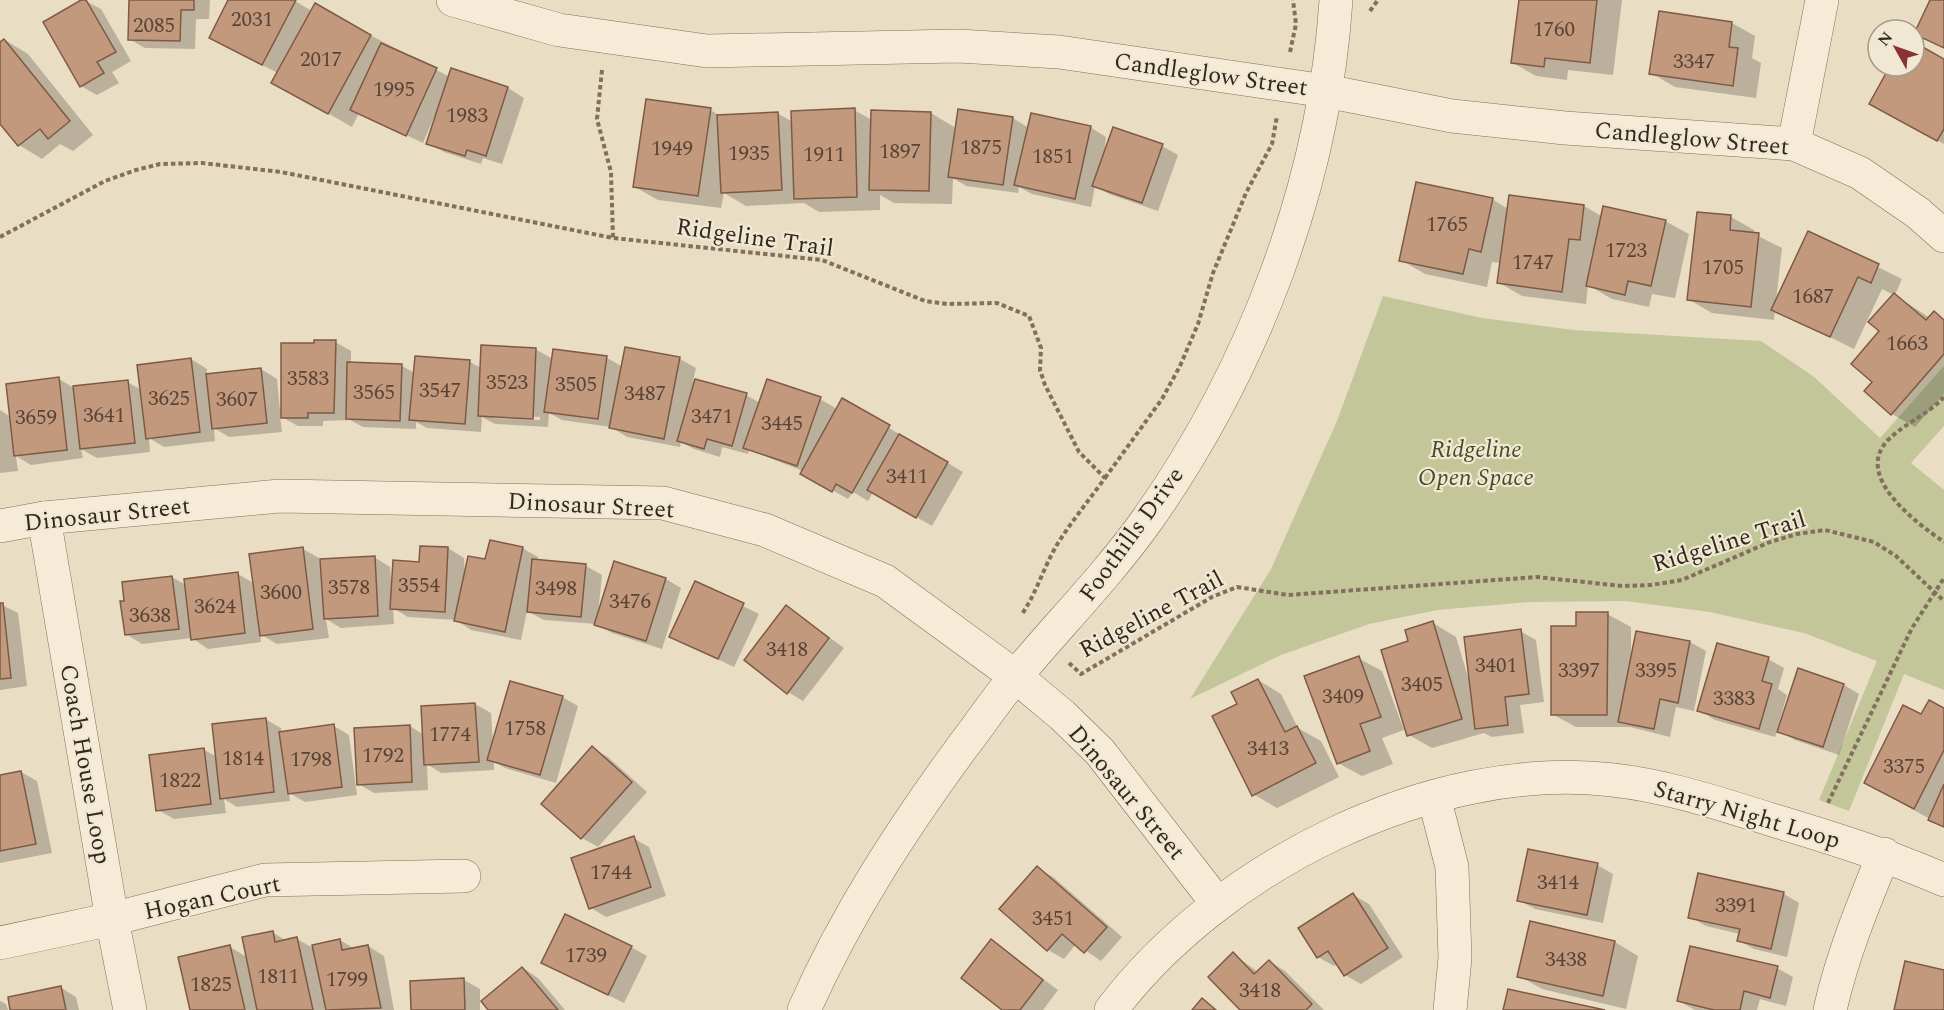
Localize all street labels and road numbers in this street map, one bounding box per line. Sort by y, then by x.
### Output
street label: Candleglow Street [1112,44,1310,106]
street label: Candleglow Street [1593,113,1791,165]
street label: Ridgeline Trail [674,209,836,267]
street label: Foothills Drive [1070,460,1193,610]
street label: Dinosaur Street [507,484,675,528]
street label: Dinosaur Street [22,488,192,542]
street label: Ridgeline Trail [1648,502,1811,582]
street label: Ridgeline Trail [1073,562,1230,668]
street label: Coach House Loop [50,661,120,867]
street label: Dinosaur Street [1059,717,1194,868]
street label: Starry Night Loop [1649,771,1844,859]
street label: Hogan Court [141,866,284,930]

